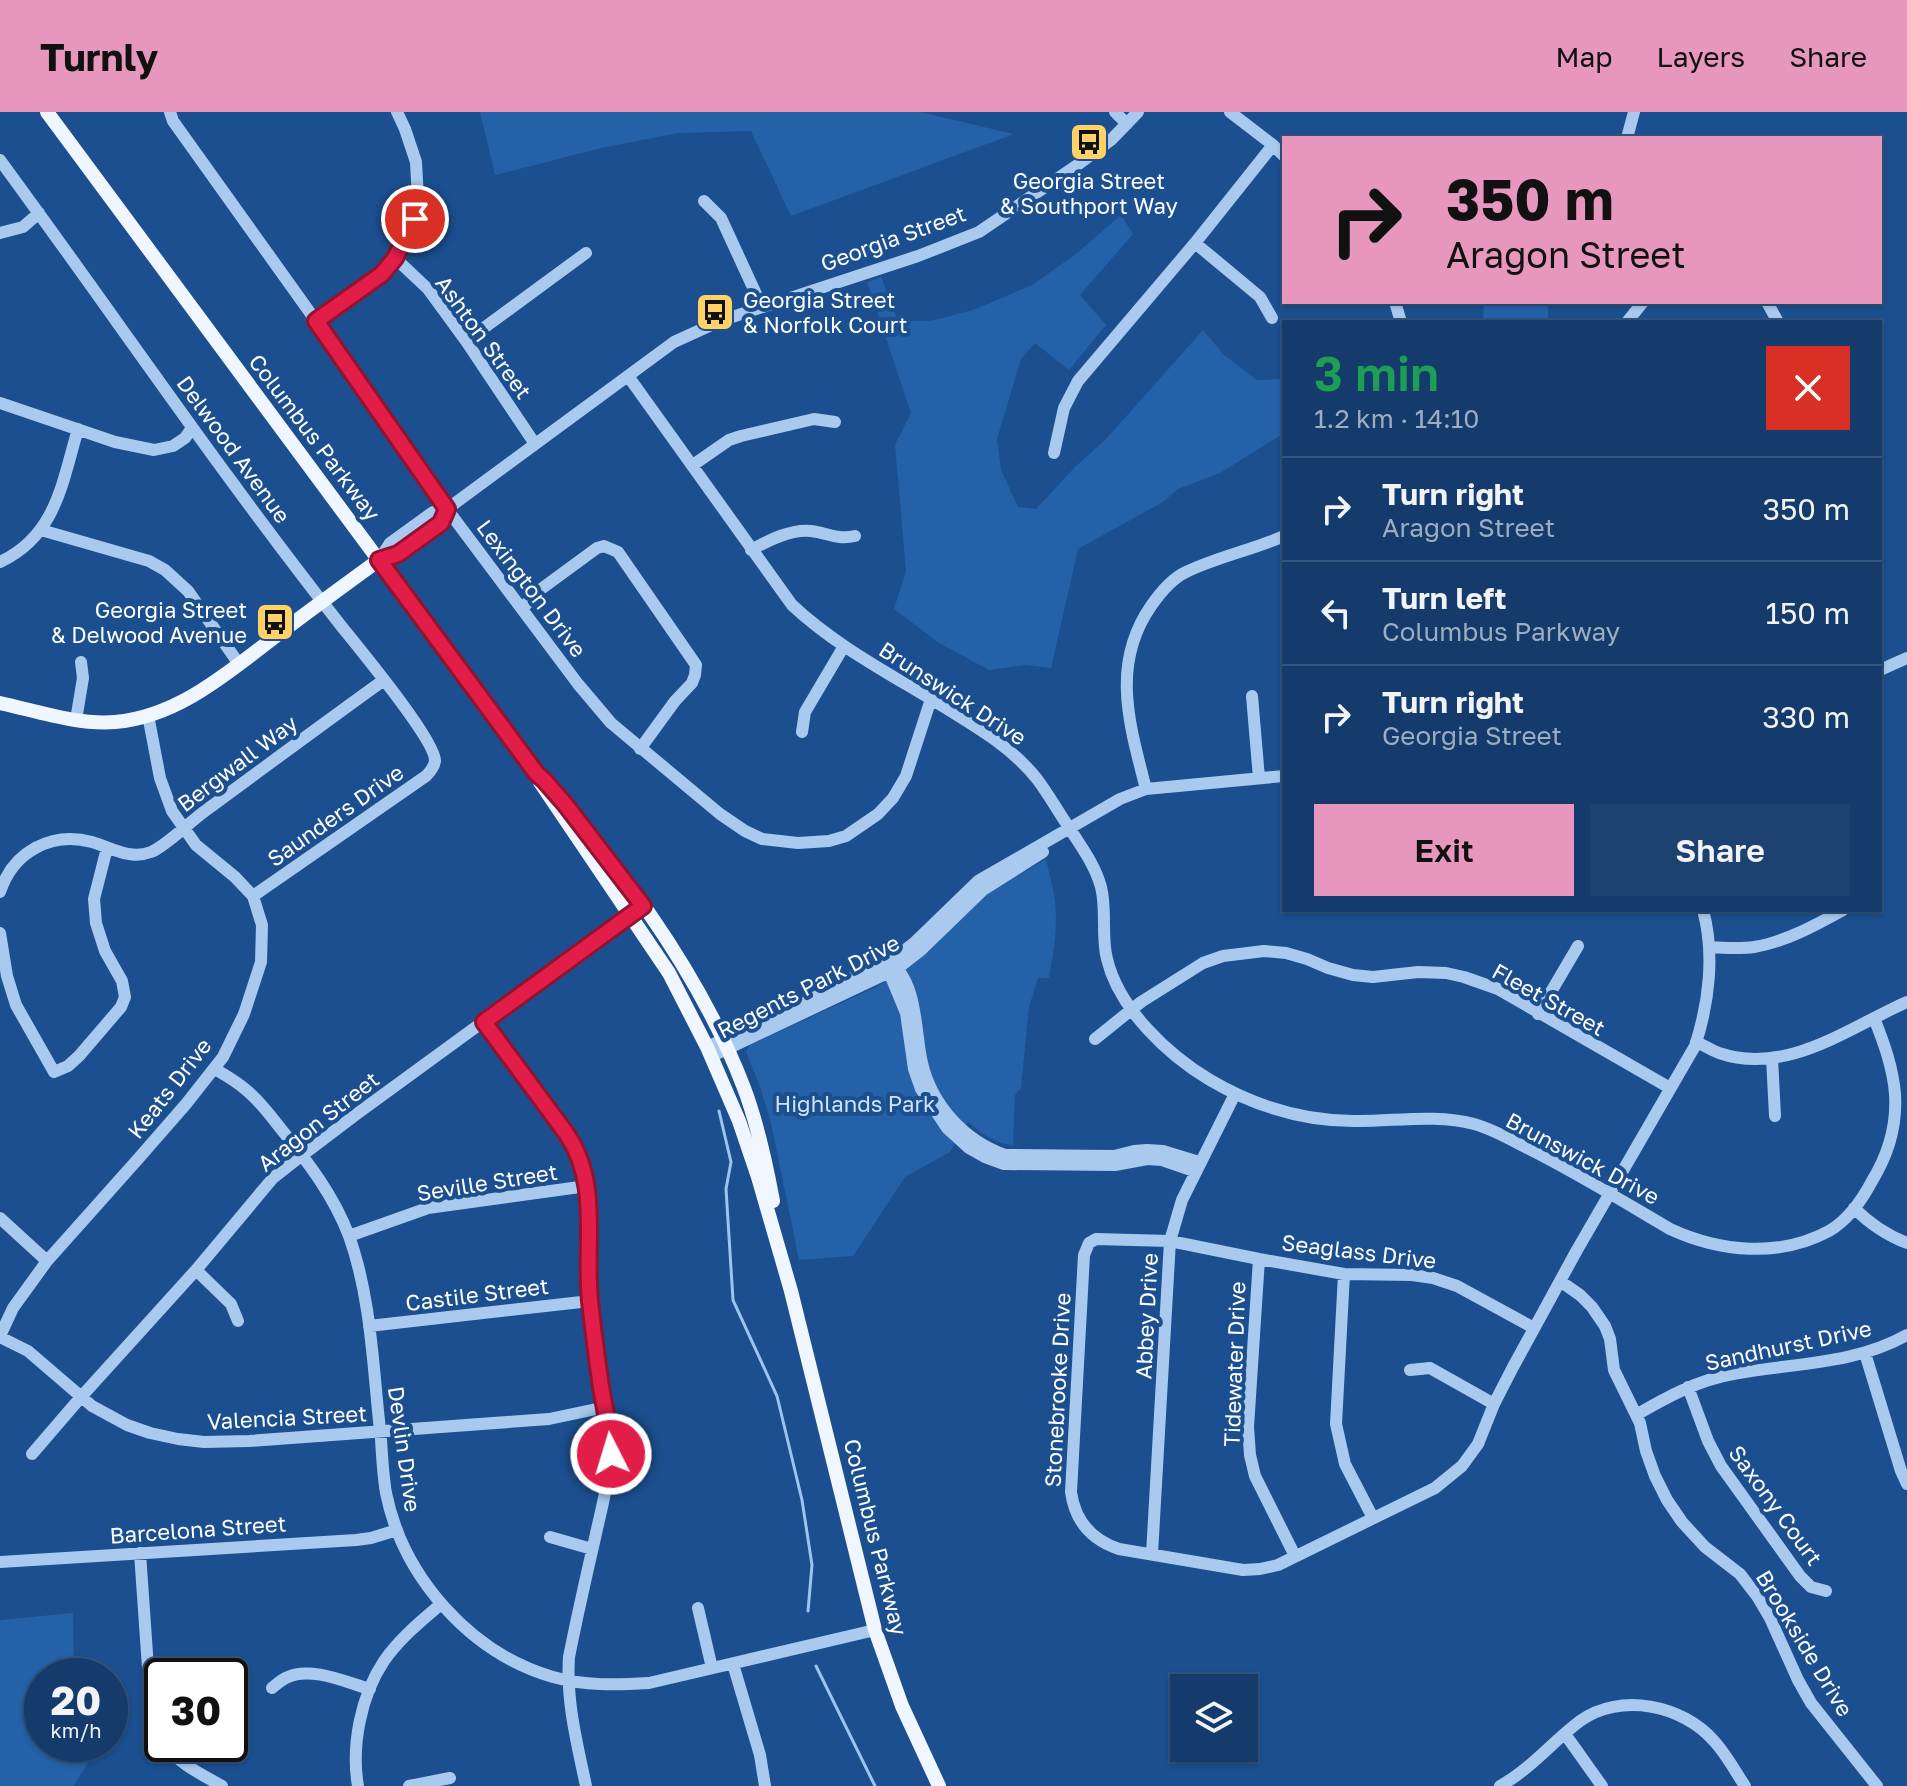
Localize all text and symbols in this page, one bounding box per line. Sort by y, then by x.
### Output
text: Turnly [40,34,158,79]
text: Map [1555,40,1613,73]
text: Layers [1657,40,1745,73]
text: Share [1789,40,1867,73]
bus stop icon: Georgia Street & Southport Way [1068,121,1110,163]
text: 350 m [1446,165,1614,232]
place label: Georgia Street & Southport Way [1000,167,1178,219]
icon: right [1314,168,1418,272]
pin [381,185,449,253]
icon: arrive [393,197,437,241]
street label: Georgia Street [817,199,969,277]
text: Aragon Street [1446,233,1686,276]
street label: Ashton Street [430,270,538,404]
place label: Georgia Street & Norfolk Court [743,286,907,338]
bus stop icon: Georgia Street & Norfolk Court [694,291,736,333]
text: 3 min [1314,344,1439,402]
button: close [1766,346,1850,430]
street label: Columbus Parkway [244,348,386,526]
street label: Delwood Avenue [171,370,297,528]
text: 1.2 km · 14:10 [1314,403,1480,434]
text: Turn right [1382,476,1524,512]
icon: right [1314,487,1358,531]
text: 350 m [1762,491,1850,527]
text: Aragon Street [1382,512,1555,543]
street label: Lexington Drive [471,514,593,662]
text: Turn left [1382,580,1507,616]
icon: left [1314,591,1358,635]
text: 150 m [1765,595,1850,631]
place label: Georgia Street & Delwood Avenue [51,596,247,648]
bus stop icon: Georgia Street & Delwood Avenue [254,601,296,643]
text: Columbus Parkway [1382,616,1620,647]
street label: Brunswick Drive [874,635,1032,751]
text: Turn right [1382,684,1524,720]
icon: right [1314,695,1358,739]
text: 330 m [1762,699,1850,735]
street label: Bergwall Way [172,709,302,817]
text: Georgia Street [1382,720,1562,751]
street label: Saunders Drive [262,758,408,872]
button: Exit [1314,804,1574,896]
button: Share [1590,804,1850,896]
street label: Regents Park Drive [712,928,904,1044]
street label: Fleet Street [1488,957,1610,1041]
street label: Keats Drive [121,1032,217,1144]
street label: Aragon Street [252,1065,384,1177]
park label: Highlands Park [775,1090,936,1117]
street label: Brunswick Drive [1502,1106,1664,1210]
street label: Seville Street [415,1158,559,1206]
street label: Seaglass Drive [1280,1228,1438,1274]
street label: Abbey Drive [1129,1252,1163,1380]
street label: Castile Street [404,1272,550,1316]
street label: Tidewater Drive [1218,1281,1250,1447]
street label: Stonebrooke Drive [1038,1292,1076,1488]
street label: Sandhurst Drive [1702,1314,1874,1376]
street label: Devlin Drive [383,1384,427,1514]
street label: Valencia Street [206,1399,368,1435]
position arrow [569,1412,653,1496]
street label: Columbus Parkway [839,1436,913,1638]
street label: Saxony Court [1723,1440,1829,1570]
street label: Barcelona Street [109,1509,287,1549]
street label: Brookside Drive [1751,1565,1859,1721]
speed limit sign: 30 [144,1658,248,1762]
map controls [1170,1674,1258,1762]
button: layers [1170,1674,1258,1762]
text: 20 [51,1676,101,1724]
text: km/h [51,1718,101,1742]

